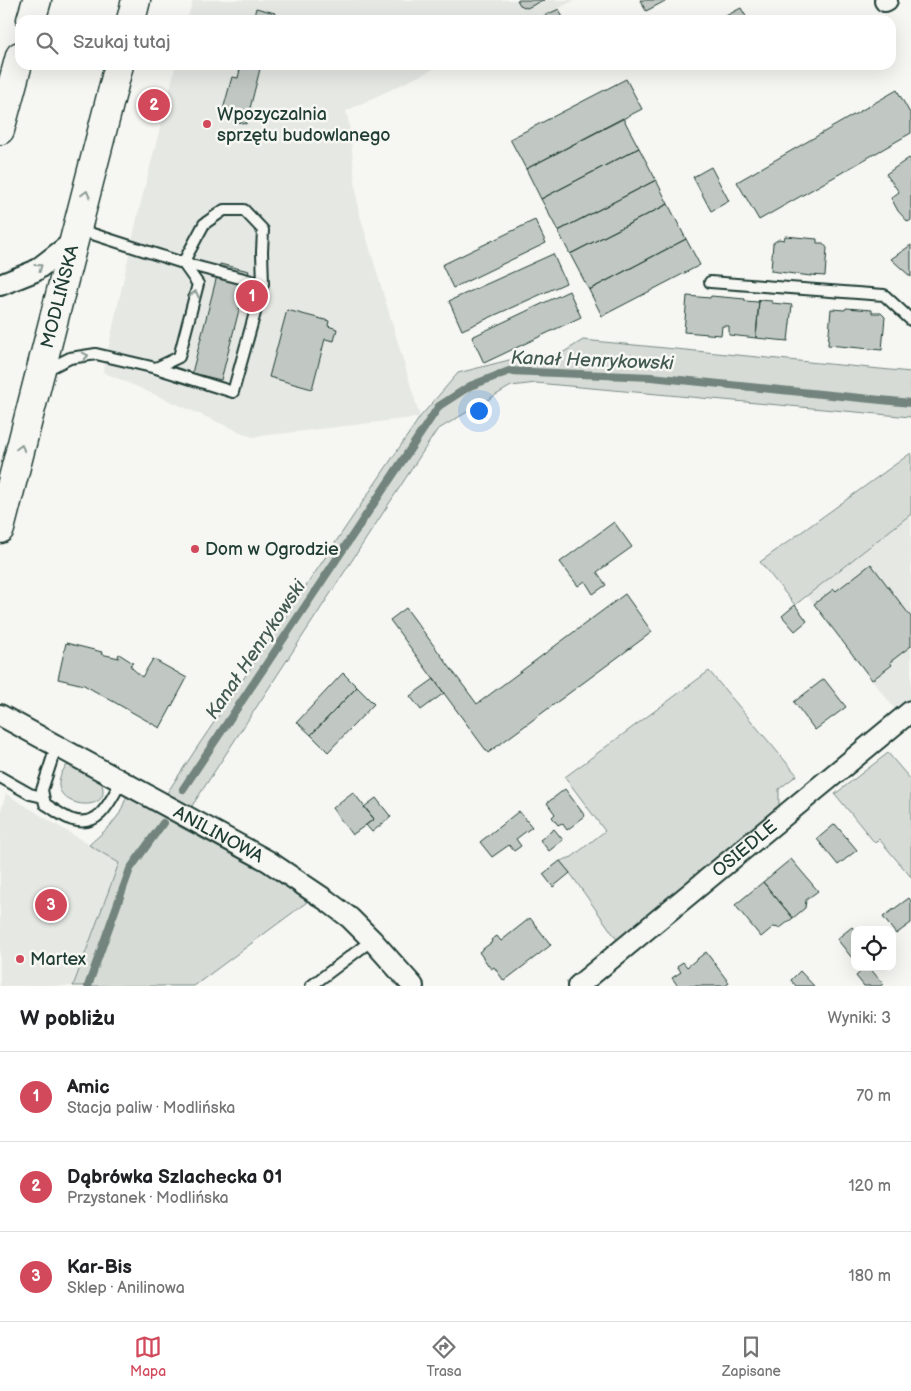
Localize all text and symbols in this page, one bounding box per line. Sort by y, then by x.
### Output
search box [15,15,896,70]
icon: search [33,29,61,57]
text: Szukaj tutaj [73,31,170,54]
pin: 2 [138,86,170,124]
place label: Wpozyczalnia sprzętu budowlanego [217,104,391,146]
marker: Wpozyczalnia sprzętu budowlanego [201,118,213,130]
one-way arrow [81,190,91,198]
street label: MODLIŃSKA [36,243,83,350]
one-way arrow [33,264,43,273]
pin: 1 [236,277,268,315]
one-way arrow [189,290,200,299]
water label: Kanał Henrykowski [510,347,675,375]
one-way arrow [81,351,90,361]
your location [466,398,492,424]
one-way arrow [15,443,26,452]
place label: Dom w Ogrodzie [205,539,339,560]
marker: Dom w Ogrodzie [189,543,201,555]
water label: Kanał Henrykowski [201,575,312,724]
street label: ANILINOWA [170,801,267,867]
street label: OSIEDLE [708,816,781,881]
pin: 3 [35,886,67,924]
map controls [851,926,896,971]
button: locate [851,926,896,971]
place label: Martex [30,949,87,970]
marker: Martex [14,953,26,965]
text: W pobliżu [20,1006,115,1031]
text: Wyniki: 3 [828,1009,891,1028]
text: Amic [67,1076,110,1099]
text: 1 [33,1087,39,1106]
text: 70 m [856,1087,891,1106]
text: Stacja paliw · Modlińska [67,1099,235,1118]
text: Dąbrówka Szlachecka 01 [67,1166,282,1189]
text: 2 [31,1177,41,1196]
text: 120 m [848,1177,891,1196]
text: Przystanek · Modlińska [67,1189,229,1208]
text: Kar-Bis [67,1256,132,1279]
text: 3 [31,1267,41,1286]
text: 180 m [849,1267,891,1286]
text: Sklep · Anilinowa [67,1279,185,1298]
tab: Mapa [130,1333,166,1380]
tab: Trasa [426,1333,462,1380]
tab: Zapisane [722,1333,781,1380]

